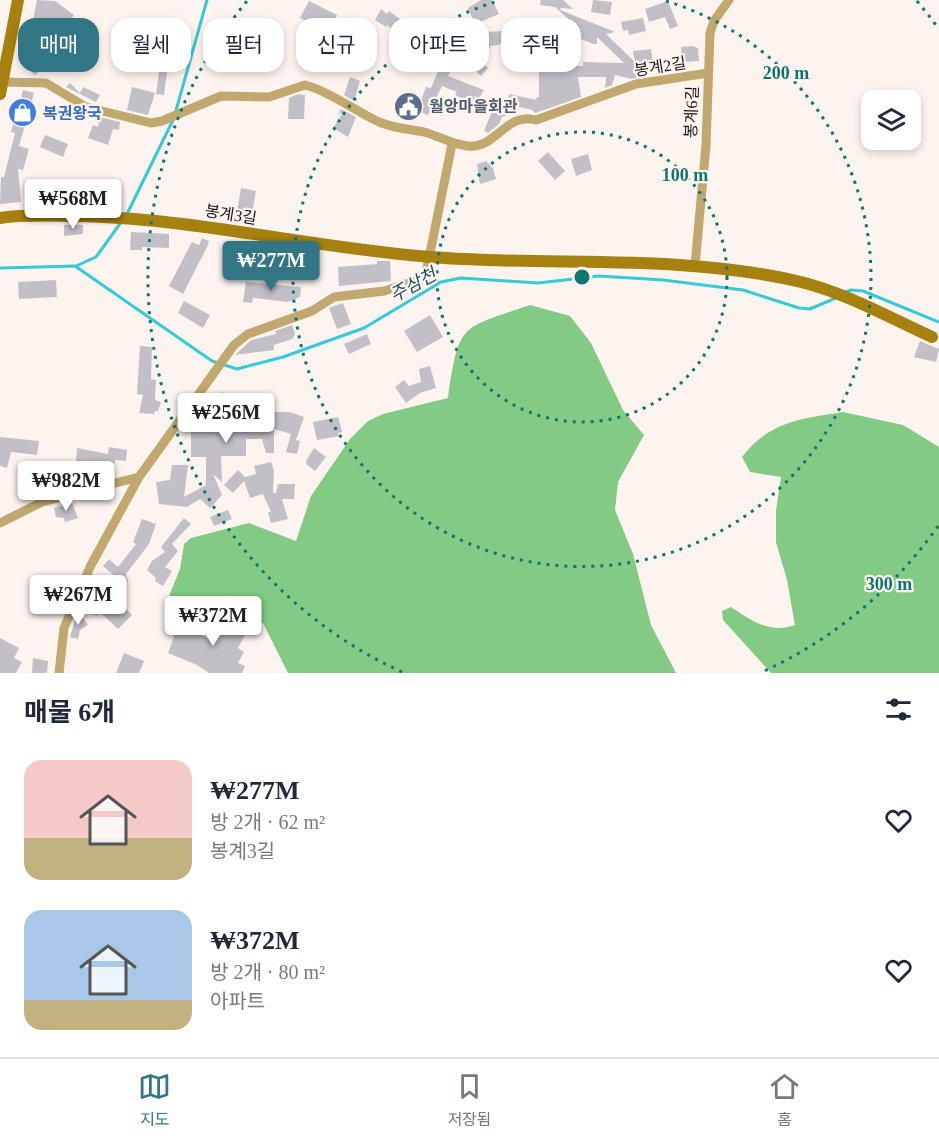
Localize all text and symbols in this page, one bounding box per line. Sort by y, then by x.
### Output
chip: 매매 [18,18,99,72]
chip: 월세 [111,18,191,72]
chip: 필터 [203,18,284,72]
chip: 신규 [296,18,377,72]
chip: 아파트 [389,18,489,72]
chip: 주택 [501,18,581,72]
street label: 봉계2길 [633,54,687,79]
text: 200 m [763,63,809,83]
street label: 봉계6길 [682,86,701,138]
public building icon: 월앙마을회관 [392,90,424,122]
map controls [861,90,921,150]
button: layers [861,90,921,150]
shop icon: 복권왕국 [6,97,38,129]
place label: 월앙마을회관 [429,98,518,115]
place label: 복권왕국 [43,105,102,122]
text: 100 m [662,165,708,185]
pin: ₩568M [31,179,115,230]
text: ₩568M [39,187,107,209]
street label: 봉계3길 [204,202,258,227]
pin: ₩277M [229,241,313,292]
text: ₩277M [237,249,305,271]
water label: 주삼천 [386,263,442,306]
centre of rings [572,267,592,287]
pin: ₩256M [184,393,268,444]
text: ₩256M [192,401,260,423]
pin: ₩982M [24,461,108,512]
text: ₩982M [32,469,100,491]
text: 300 m [866,574,912,594]
pin: ₩267M [36,575,120,626]
text: ₩267M [44,583,112,605]
pin: ₩372M [171,596,255,647]
text: ₩372M [179,604,247,626]
icon: filters [882,693,915,726]
text: 매물 6개 [24,698,115,727]
text: ₩277M [210,776,300,805]
icon: home [72,784,144,856]
icon: heart [882,804,915,837]
text: 방 2개 · 62 m² [210,811,325,833]
text: 봉계3길 [210,840,275,862]
text: ₩372M [210,926,300,955]
icon: home [72,934,144,1006]
icon: heart [882,954,915,987]
text: 방 2개 · 80 m² [210,961,325,983]
text: 아파트 [210,990,265,1012]
tab: 지도 [138,1070,171,1130]
tab: 저장됨 [447,1070,492,1130]
tab: 홈 [768,1070,801,1130]

